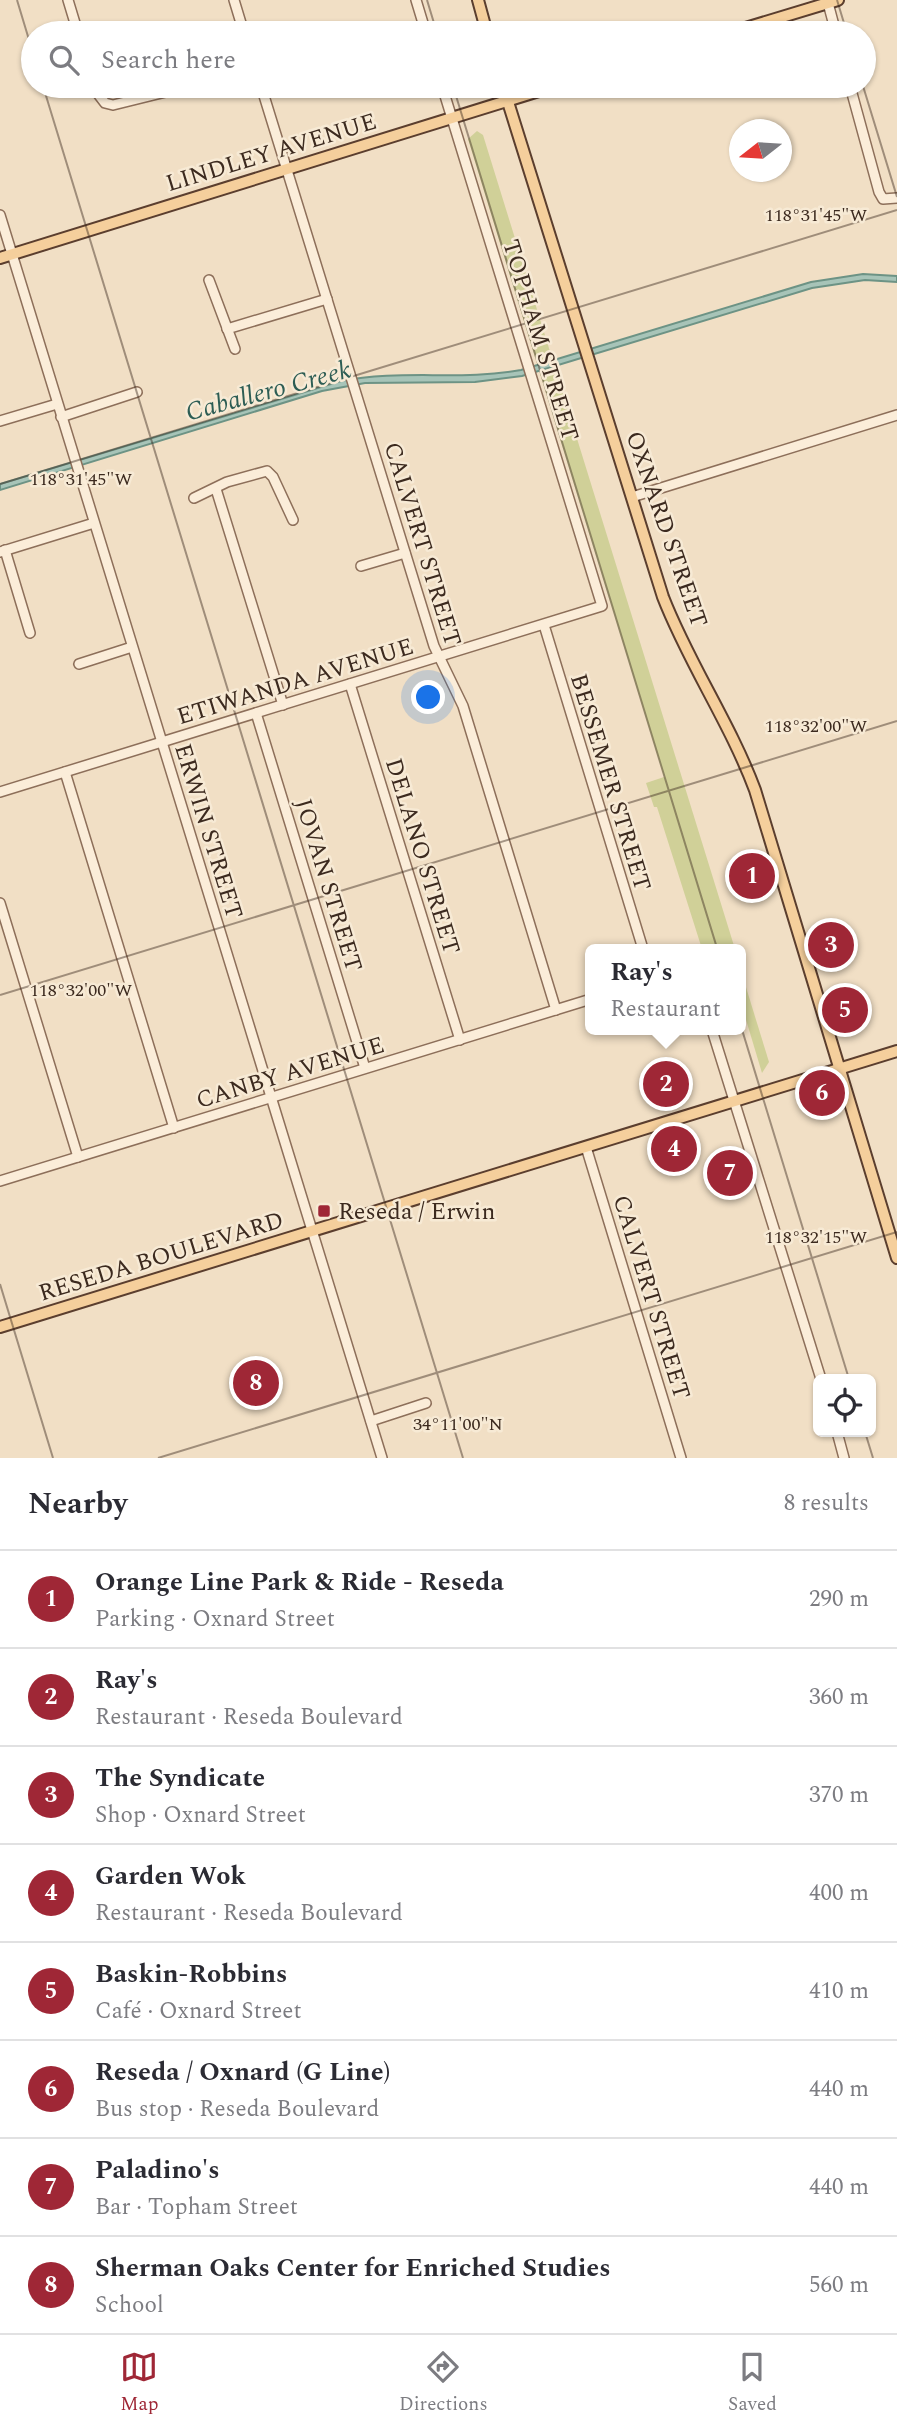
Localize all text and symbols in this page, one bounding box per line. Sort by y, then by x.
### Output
search box [21,21,876,98]
text: Search here [101,40,236,80]
icon: search [45,41,83,79]
street label: LINDLEY AVENUE [161,104,381,202]
north arrow [729,119,792,182]
text: 118°31'45"W [765,202,867,229]
street label: TOPHAM STREET [492,235,588,446]
water label: Caballero Creek [181,350,356,432]
street label: OXNARD STREET [616,426,717,632]
street label: CALVERT STREET [374,438,470,651]
text: 118°31'45"W [30,466,132,493]
street label: ETIWANDA AVENUE [172,629,418,735]
street label: BESSEMER STREET [560,669,660,895]
your location [411,680,445,714]
text: 118°32'00"W [765,713,867,740]
street label: ERWIN STREET [164,739,252,923]
street label: DELANO STREET [375,754,469,959]
street label: JOVAN STREET [285,794,371,976]
pin: 1 [729,850,775,902]
pin: 3 [808,919,854,971]
popup [585,944,746,1035]
text: Ray's [610,952,673,992]
text: 118°32'00"W [30,977,132,1004]
pin: 5 [822,984,868,1036]
text: Restaurant [610,992,721,1027]
street label: CANBY AVENUE [192,1027,389,1119]
pin: 2 [643,1058,689,1110]
pin: 6 [799,1067,845,1119]
pin: 4 [651,1123,697,1175]
pin: 7 [707,1147,753,1199]
street label: CALVERT STREET [603,1191,699,1404]
place label: Reseda / Erwin [338,1194,495,1230]
street label: RESEDA BOULEVARD [34,1202,288,1311]
marker: Reseda / Erwin [316,1203,332,1219]
text: 118°32'15"W [765,1224,867,1251]
pin: 8 [233,1357,279,1409]
map controls [813,1374,876,1437]
button: locate [813,1374,876,1437]
text: 34°11'00"N [413,1411,503,1438]
text: Nearby [28,1481,127,1527]
text: 8 results [784,1486,869,1521]
text: Orange Line Park & Ride - Reseda [95,1562,504,1602]
text: 1 [45,1582,57,1617]
text: 290 m [809,1582,869,1617]
text: Parking · Oxnard Street [95,1602,335,1637]
text: Ray's [95,1660,158,1700]
text: 2 [45,1680,57,1715]
text: 360 m [809,1680,869,1715]
text: Restaurant · Reseda Boulevard [95,1700,403,1735]
text: The Syndicate [95,1758,265,1798]
text: 3 [45,1778,57,1813]
text: 370 m [809,1778,869,1813]
text: Shop · Oxnard Street [95,1798,306,1833]
text: Garden Wok [95,1856,246,1896]
text: 4 [45,1876,57,1911]
text: 400 m [809,1876,869,1911]
text: Restaurant · Reseda Boulevard [95,1896,403,1931]
text: Baskin-Robbins [95,1954,287,1994]
text: 5 [45,1974,57,2009]
text: 410 m [809,1974,869,2009]
text: Café · Oxnard Street [95,1994,302,2029]
text: Reseda / Oxnard (G Line) [95,2052,390,2092]
text: 6 [45,2072,57,2107]
text: 440 m [809,2072,869,2107]
text: Bus stop · Reseda Boulevard [95,2092,379,2127]
text: Paladino's [95,2150,220,2190]
text: 7 [45,2170,57,2205]
text: 440 m [809,2170,869,2205]
text: Bar · Topham Street [95,2190,298,2225]
text: Sherman Oaks Center for Enriched Studies [95,2248,611,2288]
text: 8 [45,2268,57,2303]
text: 560 m [809,2268,869,2303]
text: School [95,2288,164,2323]
tab: Map [120,2348,159,2419]
tab: Directions [399,2348,488,2419]
tab: Saved [728,2348,777,2419]

